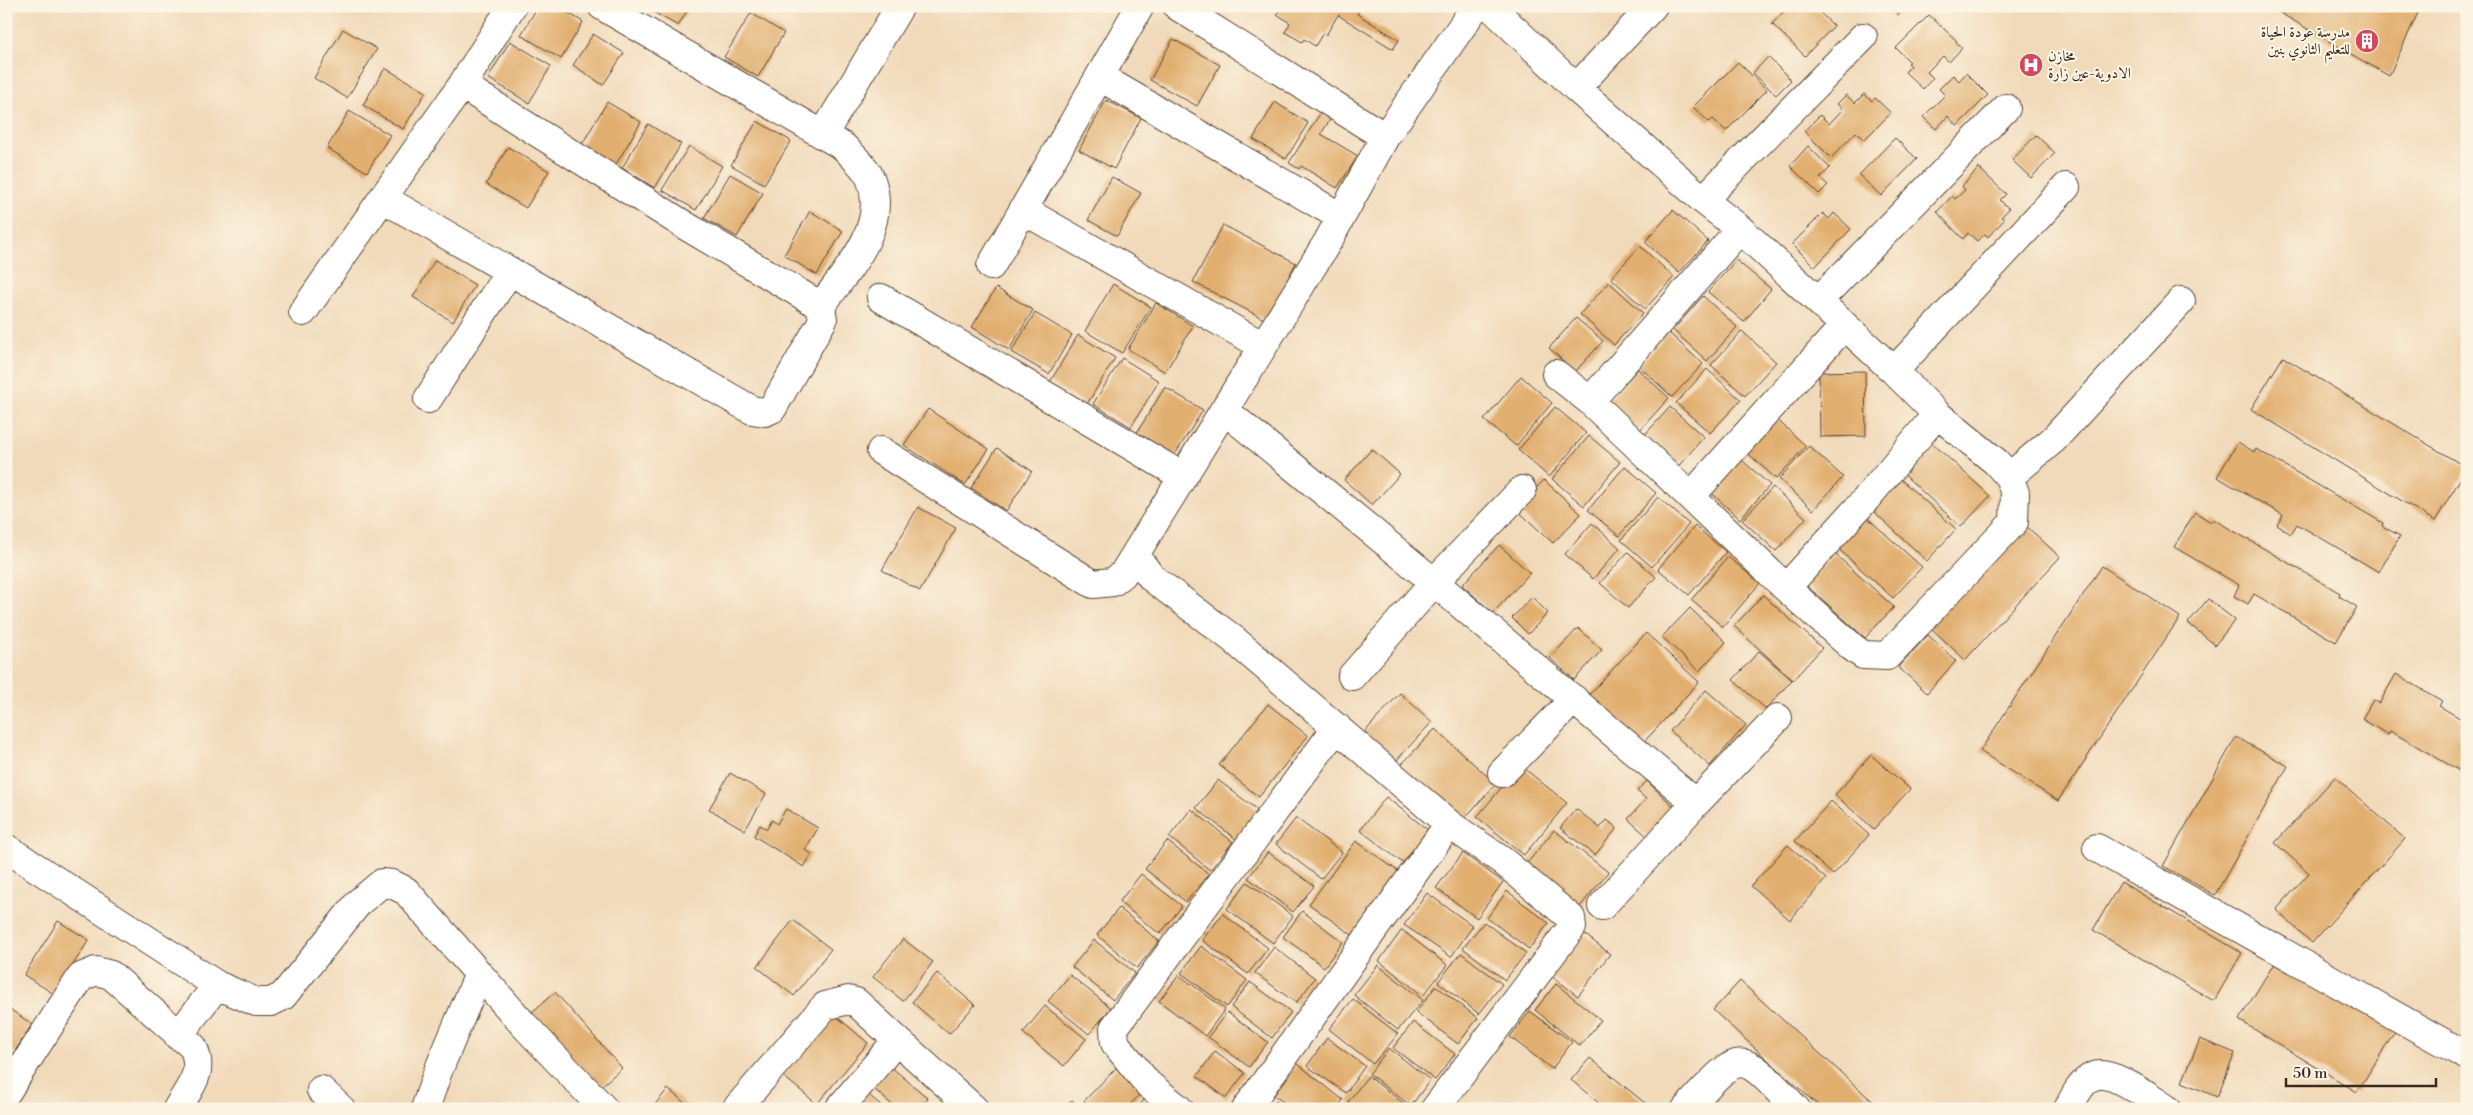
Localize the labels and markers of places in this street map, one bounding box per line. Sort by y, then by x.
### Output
place label: مدرسة عودة الحياة للتعليم الثانوي بنين [2261,23,2350,64]
building icon: مدرسة عودة الحياة للتعليم الثانوي بنين [2354,28,2380,54]
place label: مخازن الادوية-عين زارة [2048,47,2131,83]
hospital icon: مخازن الادوية-عين زارة [2018,52,2044,78]

